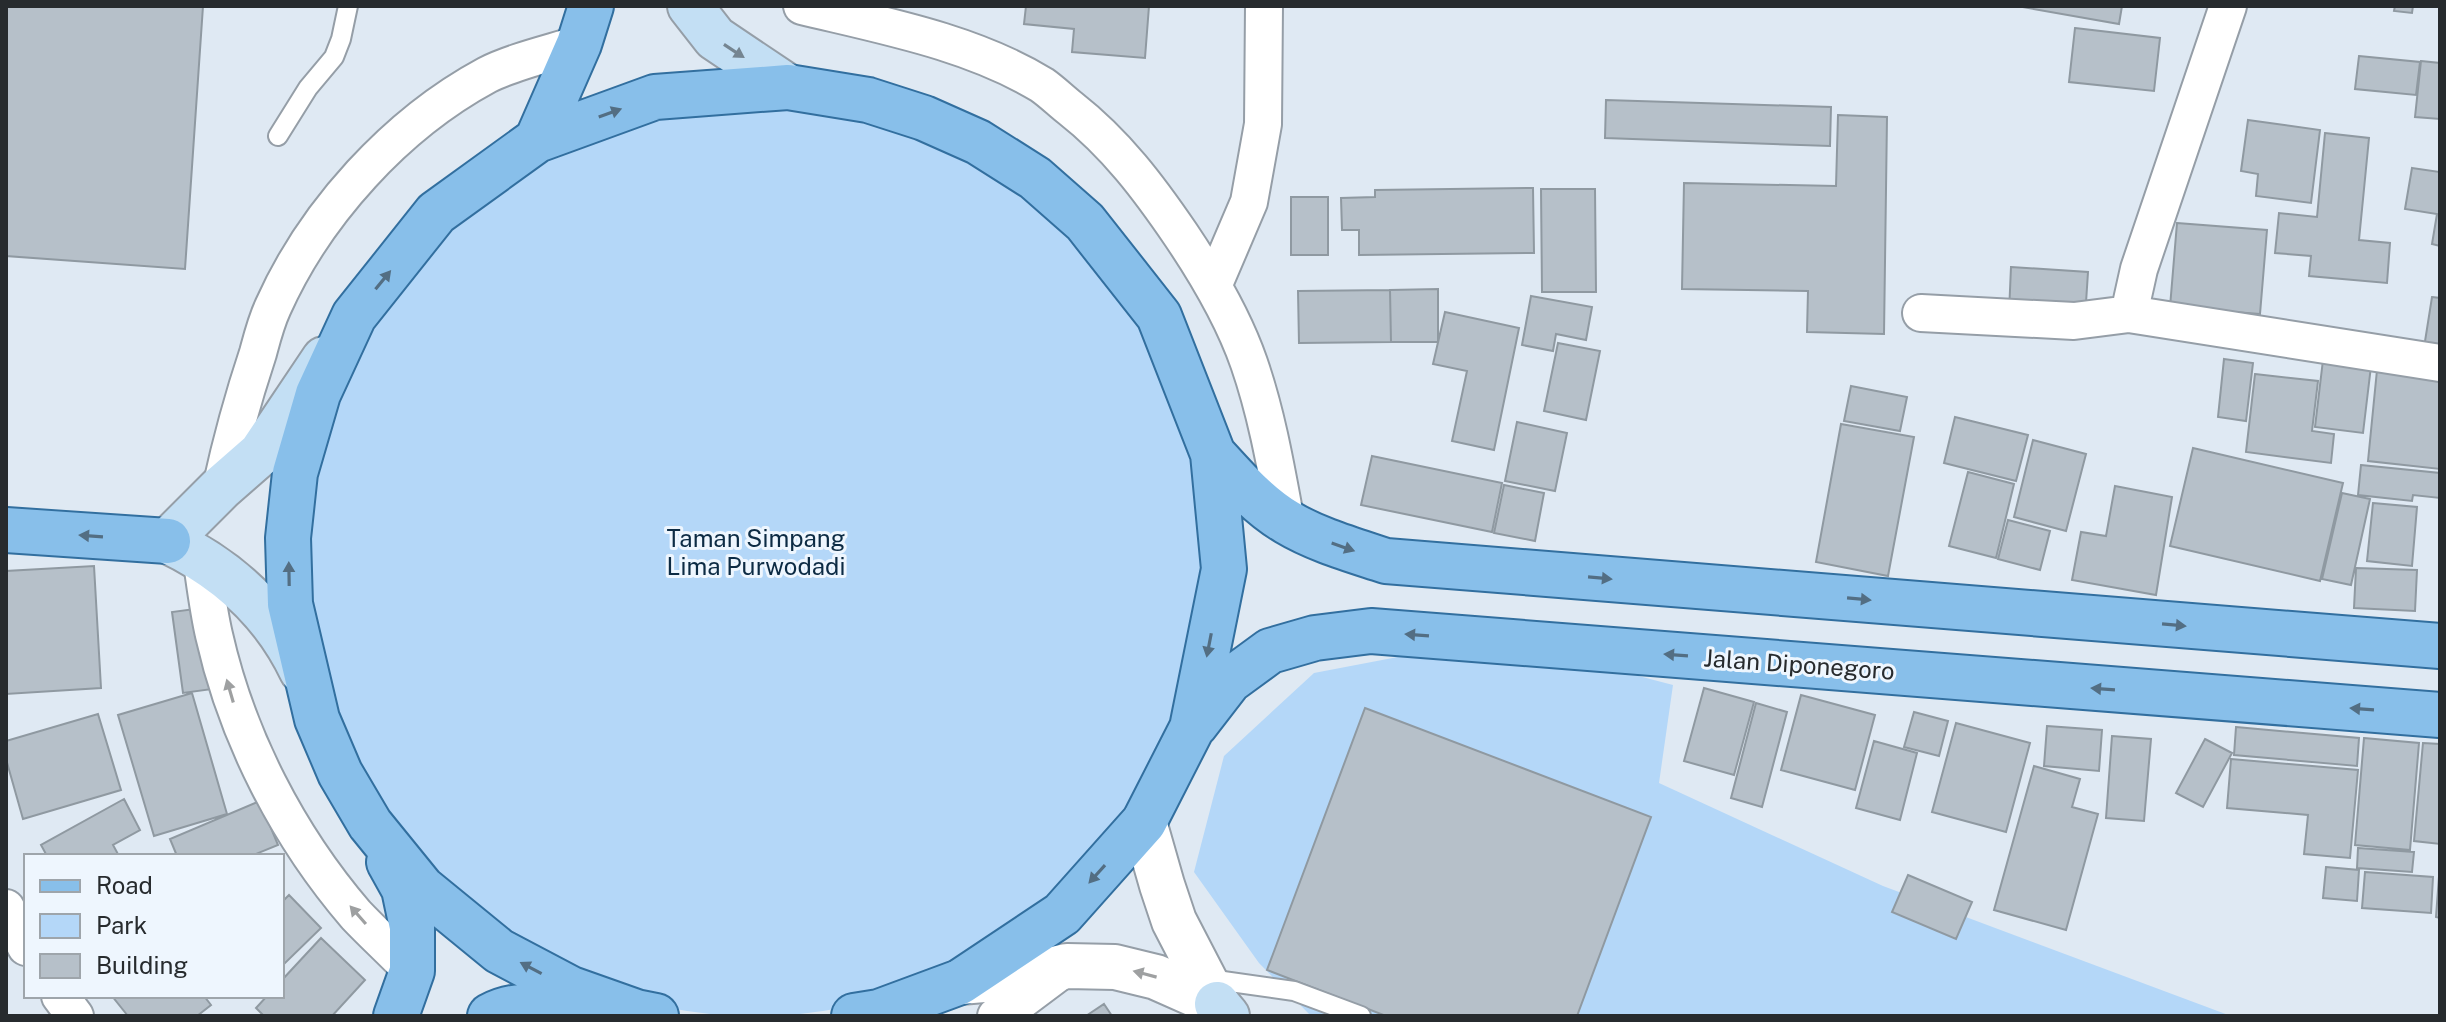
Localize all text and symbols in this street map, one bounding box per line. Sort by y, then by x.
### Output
one-way arrow [724,44,745,59]
one-way arrow [598,106,622,119]
one-way arrow [374,270,391,290]
park label: Taman Simpang Lima Purwodadi [667,524,845,580]
one-way arrow [78,529,103,542]
one-way arrow [1331,541,1355,553]
one-way arrow [283,561,296,586]
one-way arrow [1588,572,1613,585]
one-way arrow [1847,593,1872,606]
one-way arrow [2162,618,2187,631]
one-way arrow [1404,628,1429,641]
one-way arrow [1202,633,1215,658]
street label: Jalan Diponegoro [1703,643,1896,685]
one-way arrow [1663,648,1688,661]
one-way arrow [223,679,236,703]
one-way arrow [2090,682,2115,695]
one-way arrow [2349,702,2374,715]
legend [24,854,284,998]
one-way arrow [1089,864,1107,883]
text: Road [96,871,153,899]
one-way arrow [350,906,367,926]
text: Park [96,911,147,939]
text: Building [96,951,188,979]
one-way arrow [520,962,543,975]
one-way arrow [1132,968,1157,980]

